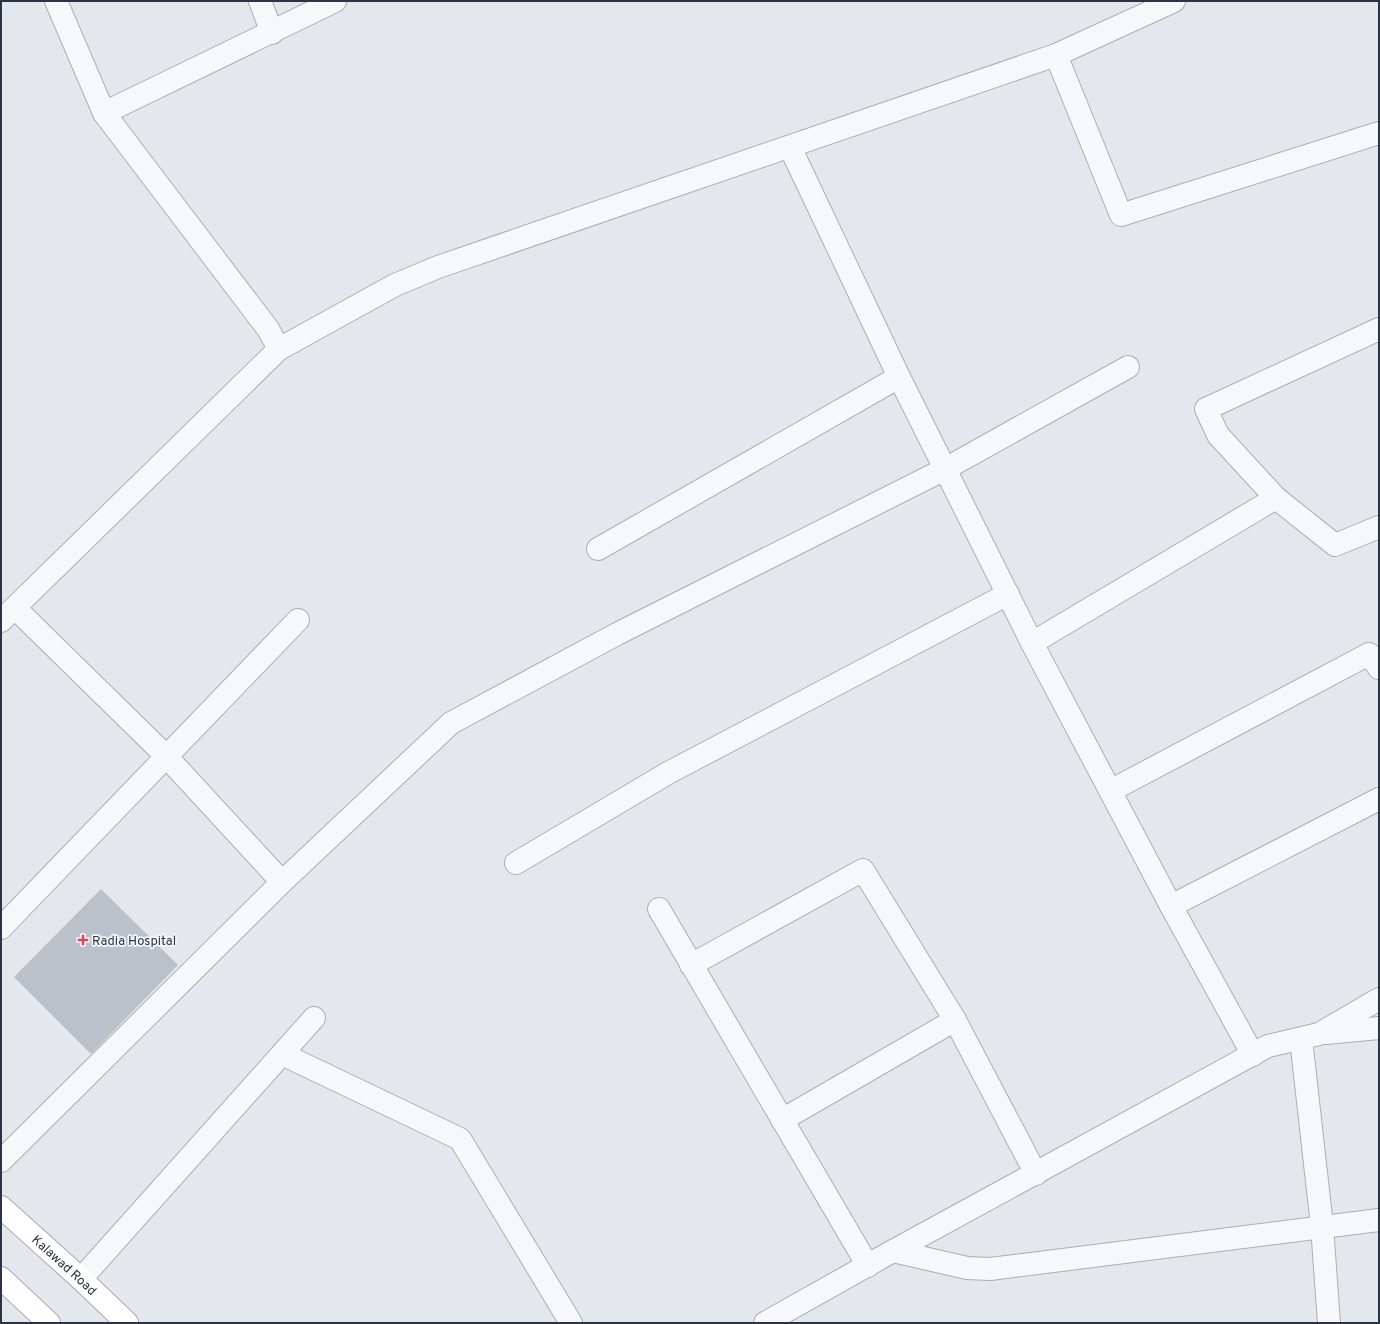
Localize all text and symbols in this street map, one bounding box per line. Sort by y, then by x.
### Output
marker: Radia Hospital [77,934,89,946]
place label: Radia Hospital [92,934,176,950]
street label: Kalawad Road [28,1233,99,1300]

